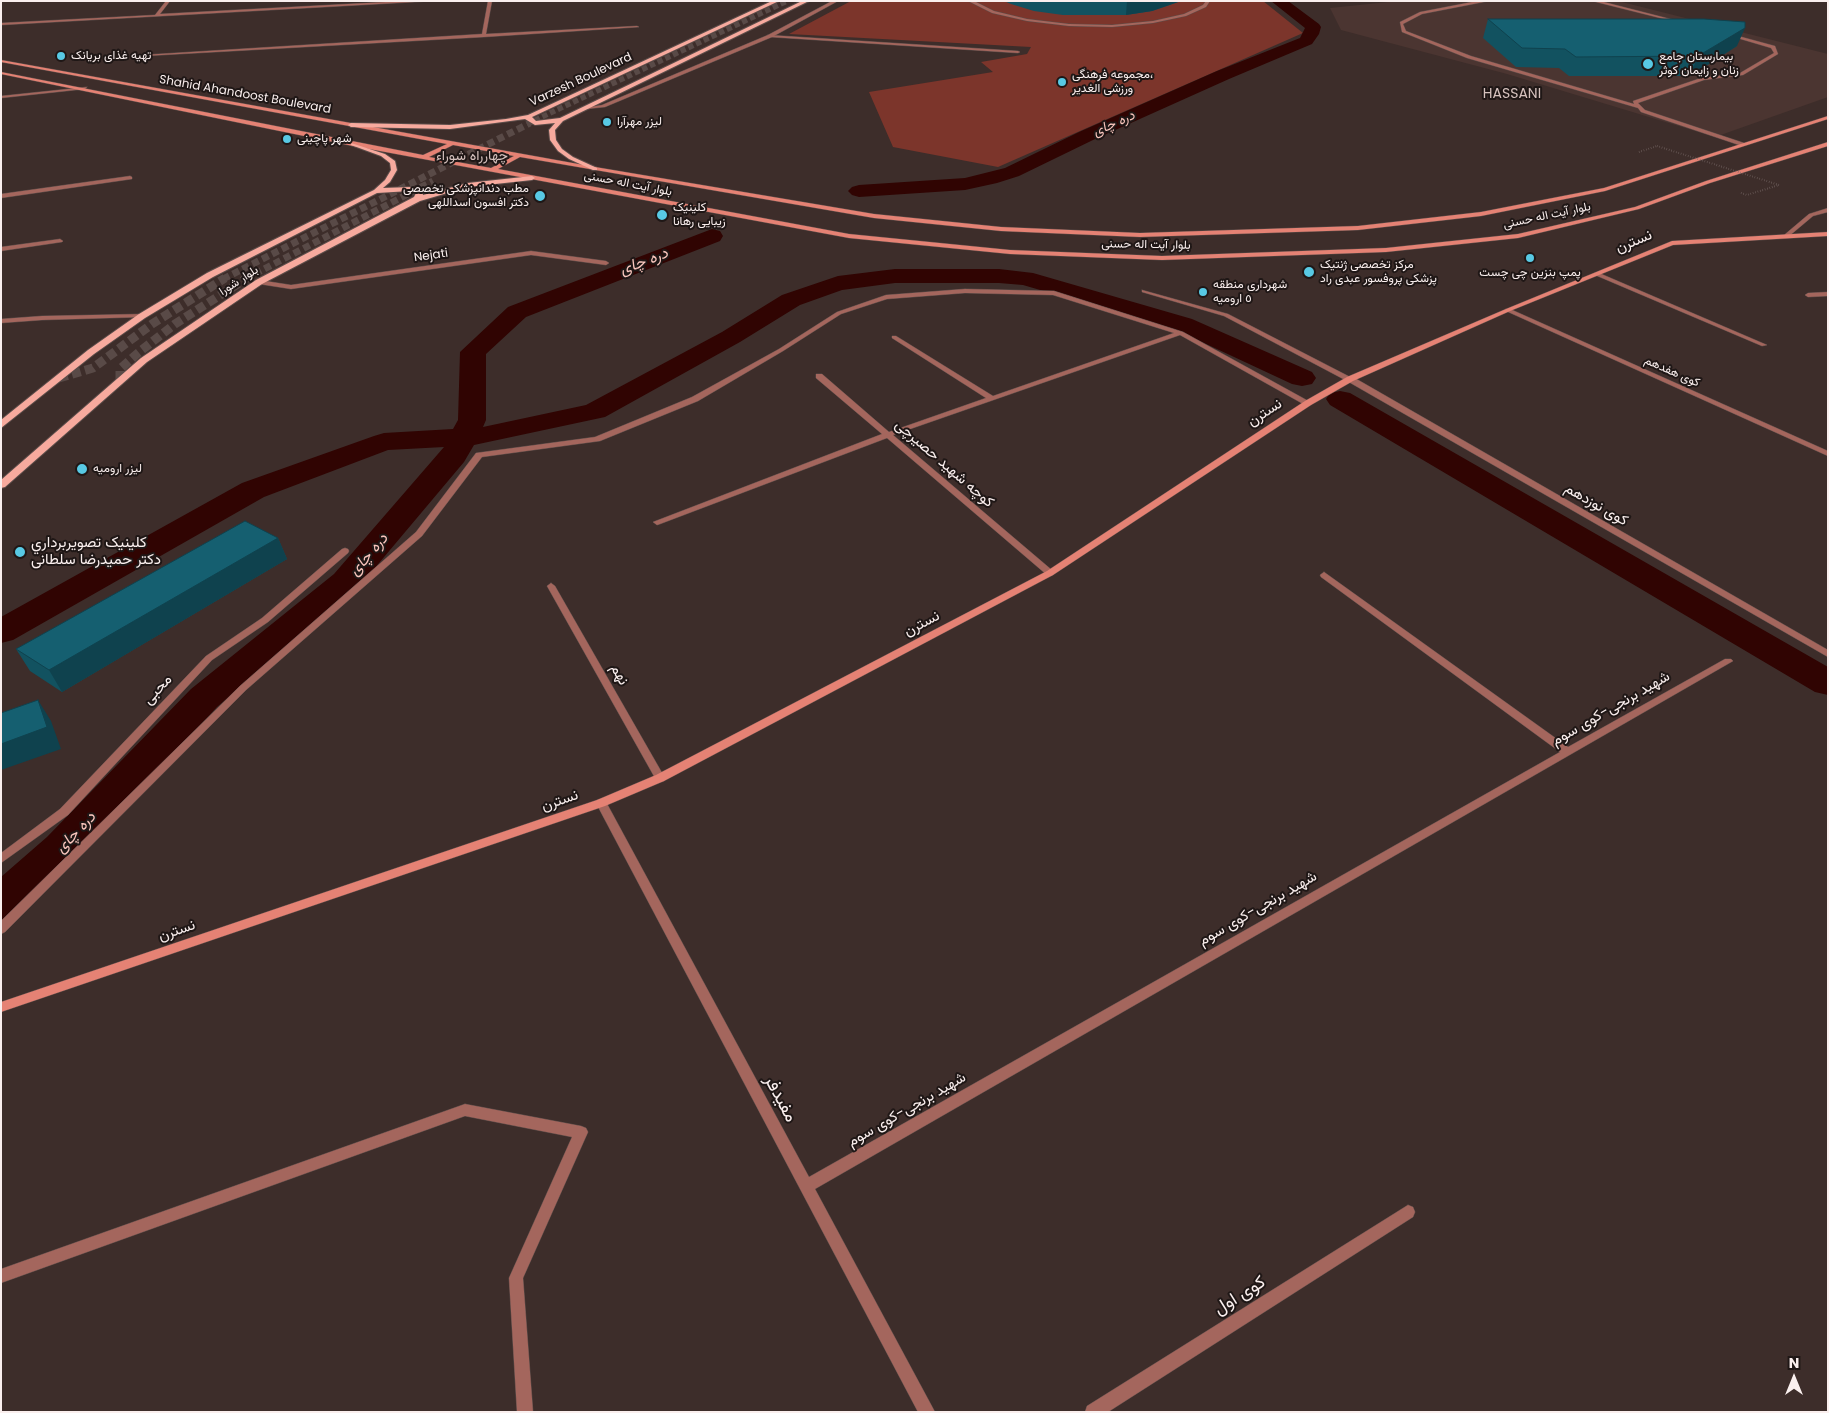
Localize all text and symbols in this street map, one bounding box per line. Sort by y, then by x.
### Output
place label: تهیه غذای بریانک [71,49,151,63]
marker: تهیه غذای بریانک [55,50,67,62]
street label: Varzesh Boulevard [528,50,634,110]
place label: بیمارستان جامع زنان و زایمان کوثر [1659,50,1739,78]
marker: بیمارستان جامع زنان و زایمان کوثر [1641,57,1655,71]
place label: مجموعه فرهنگی، ورزشی الغدیر [1072,68,1153,96]
street label: Shahid Ahandoost Boulevard [158,73,332,117]
marker: مجموعه فرهنگی، ورزشی الغدیر [1056,76,1068,88]
district label: HASSANI [1478,86,1546,102]
water label: دره چای [1090,107,1138,141]
place label: لیزر مهرآرا [617,115,662,129]
marker: لیزر مهرآرا [601,116,613,128]
place label: شهر پاچینی [297,132,351,146]
marker: شهر پاچینی [281,133,293,145]
district label: چهارراه شوراء [436,148,508,164]
street label: بلوار آیت اله حسنی [583,168,673,200]
place label: مطب دندانپزشکی تخصصی دکتر افسون اسداللهی [403,182,529,210]
marker: مطب دندانپزشکی تخصصی دکتر افسون اسداللهی [533,189,547,203]
street label: بلوار آیت اله حسنی [1502,200,1592,232]
place label: کلینیک زیبایی رهانا [673,201,726,229]
marker: کلینیک زیبایی رهانا [655,208,669,222]
street label: نسترن [1613,226,1655,258]
street label: بلوار آیت اله حسنی [1101,237,1191,253]
water label: دره چای [617,244,671,280]
street label: Nejati [413,246,449,266]
marker: پمپ بنزین چى چست [1524,252,1536,264]
place label: مرکز تخصصی ژنتیک پزشکی پروفسور عبدی راد [1320,258,1437,286]
street label: بلوار شورا [217,263,261,299]
marker: مرکز تخصصی ژنتیک پزشکی پروفسور عبدی راد [1302,265,1316,279]
place label: پمپ بنزین چى چست [1479,266,1581,280]
place label: شهردارى منطقه ٥ ارومیه [1213,278,1287,306]
marker: شهردارى منطقه ٥ ارومیه [1197,286,1209,298]
street label: کوی هفدهم [1642,353,1702,391]
street label: نسترن [1244,395,1286,431]
street label: کوچه شهید حصیرچی [891,416,997,512]
marker: لیزر ارومیه [75,462,89,476]
place label: لیزر ارومیه [93,462,142,476]
street label: کوی نوزدهم [1561,480,1631,530]
water label: دره چای [345,530,393,580]
place label: کلینیک تصويربرداري دکتر حمیدرضا سلطانی [31,534,161,569]
marker: کلینیک تصويربرداري دکتر حمیدرضا سلطانی [13,545,27,559]
street label: نسترن [901,607,943,641]
street label: نهم [606,661,632,689]
street label: شهید برنجی-کوی سوم [1549,668,1673,750]
street label: محبی [140,671,176,709]
street label: نسترن [539,786,581,816]
water label: دره چای [52,808,100,858]
street label: شهید برنجی-کوی سوم [1196,868,1320,950]
street label: نسترن [156,916,198,946]
street label: شهید برنجی-کوی سوم [845,1069,969,1151]
street label: مفیدفر [759,1072,801,1126]
street label: کوی اول [1210,1272,1270,1320]
north arrow [1769,1353,1819,1403]
text: N [1789,1353,1799,1373]

